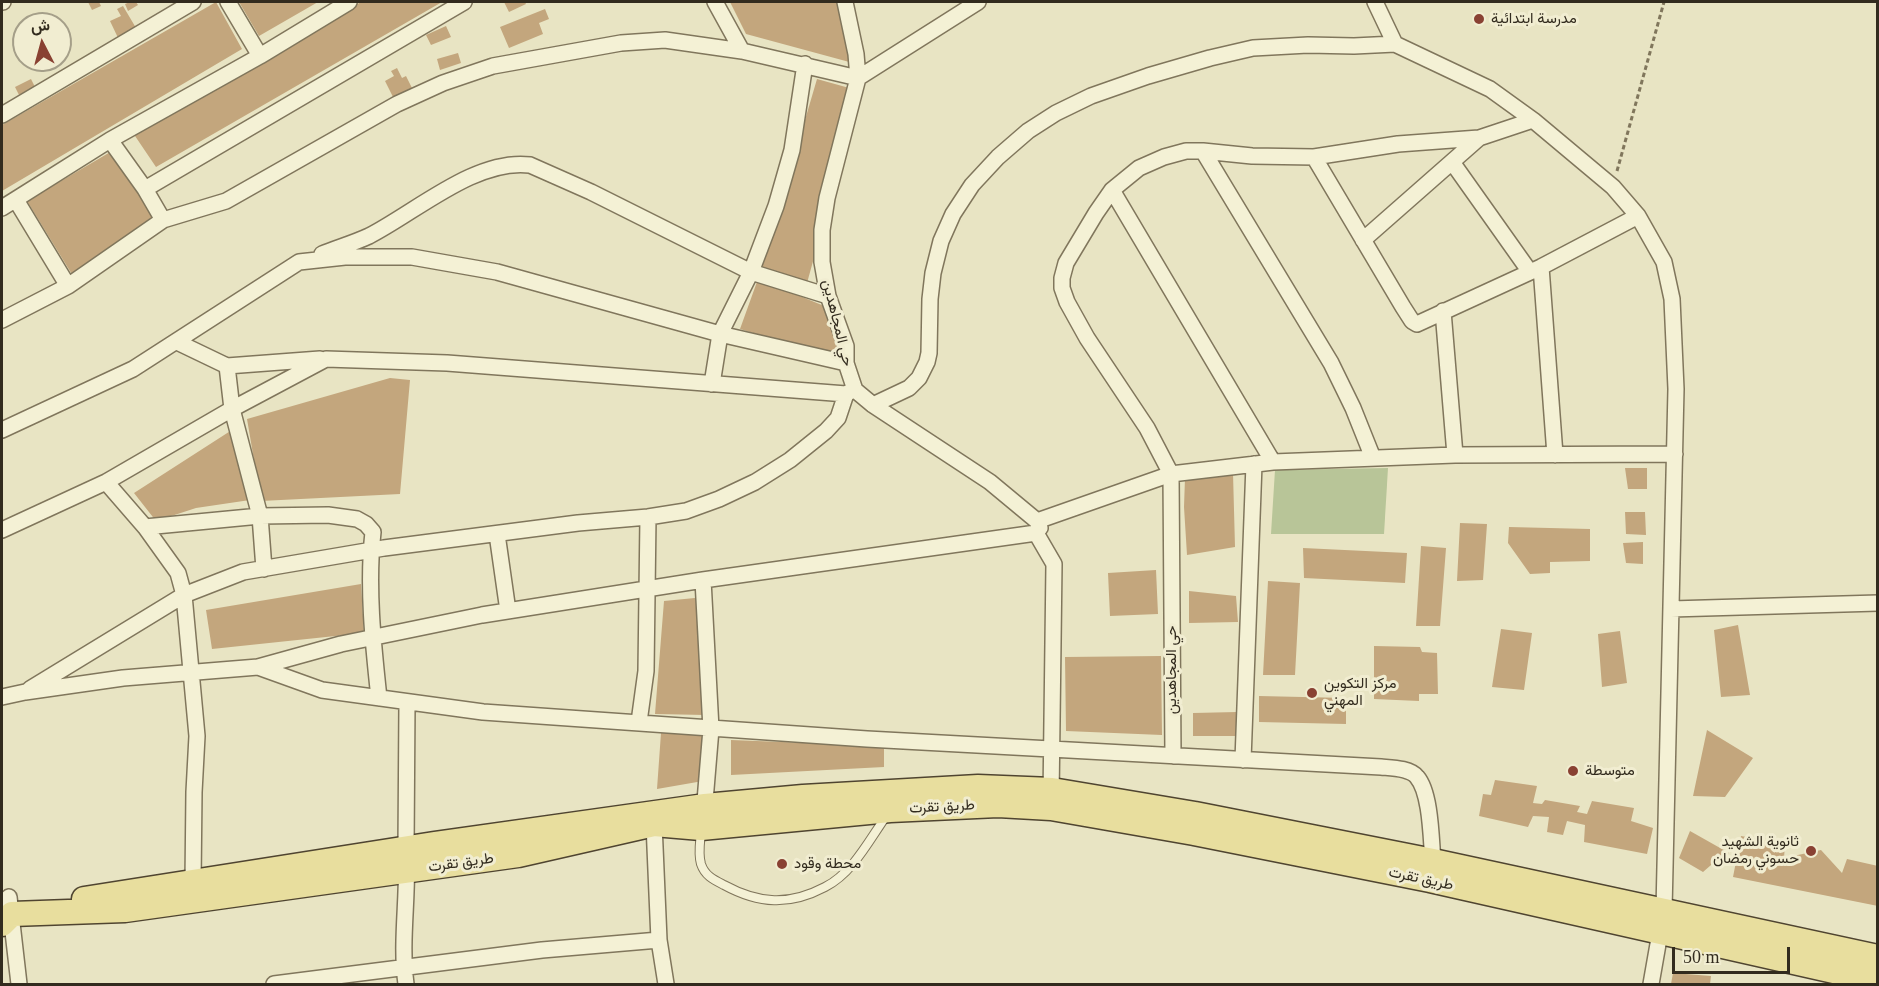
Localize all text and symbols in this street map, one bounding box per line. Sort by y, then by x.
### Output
place label: مدرسة ابتدائية [1491,10,1577,28]
north arrow [12,12,72,72]
marker: مدرسة ابتدائية [1472,12,1486,26]
text: ش [30,16,51,35]
street label: حي المجاهدين [818,278,856,368]
street label: حي المجاهدين [1163,626,1181,714]
place label: مركز التكوين المهني [1324,675,1396,710]
marker: مركز التكوين المهني [1305,686,1319,700]
place label: متوسطة [1585,762,1635,780]
marker: متوسطة [1566,764,1580,778]
street label: طريق تقرت [909,796,975,818]
place label: ثانوية الشهيد حسوني رمضان [1713,833,1799,868]
marker: ثانوية الشهيد حسوني رمضان [1804,844,1818,858]
street label: طريق تقرت [427,850,495,876]
place label: محطة وقود [794,855,861,873]
marker: محطة وقود [775,857,789,871]
street label: طريق تقرت [1387,863,1455,895]
scale bar [1675,935,1794,973]
text: 50 m [1683,947,1720,967]

